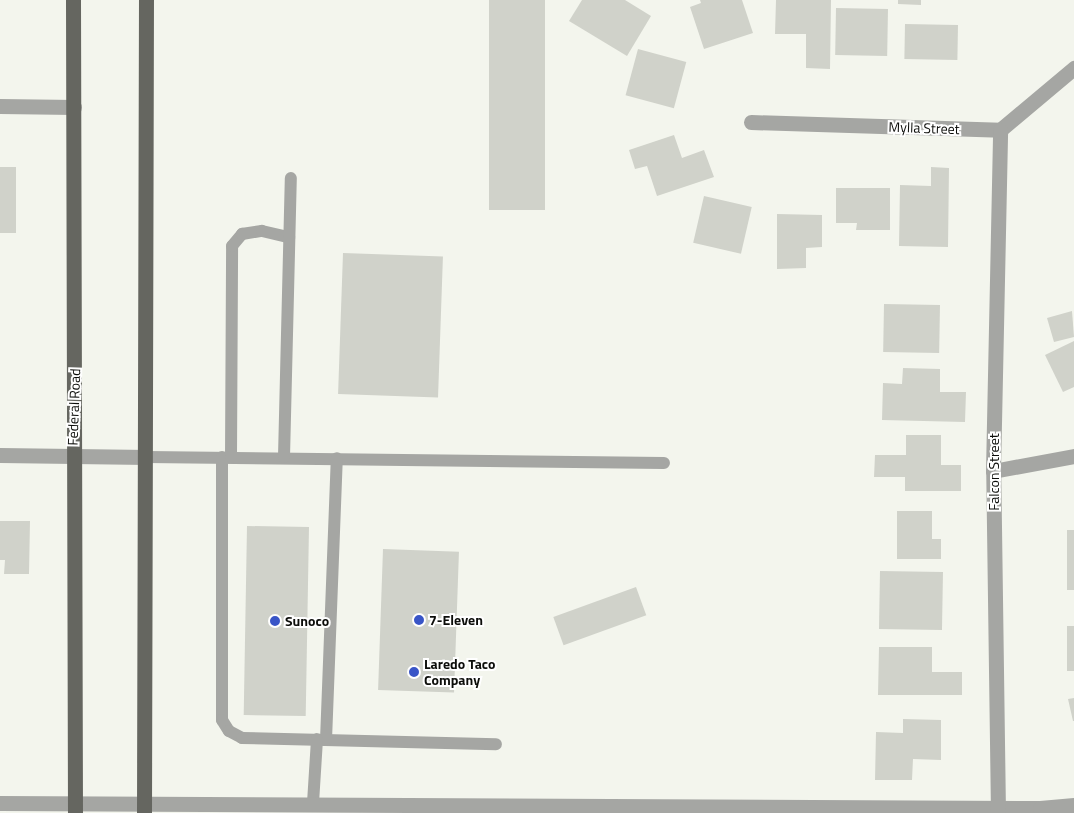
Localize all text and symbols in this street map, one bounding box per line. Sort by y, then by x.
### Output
street label: Mylla Street [888,118,960,138]
street label: Federal Road [64,368,84,446]
street label: Falcon Street [986,433,1002,511]
place label: 7-Eleven [429,612,483,628]
place label: Sunoco [285,613,329,629]
marker: 7-Eleven [413,614,425,626]
marker: Sunoco [269,615,281,627]
place label: Laredo Taco Company [424,656,495,689]
marker: Laredo Taco Company [408,666,420,678]

